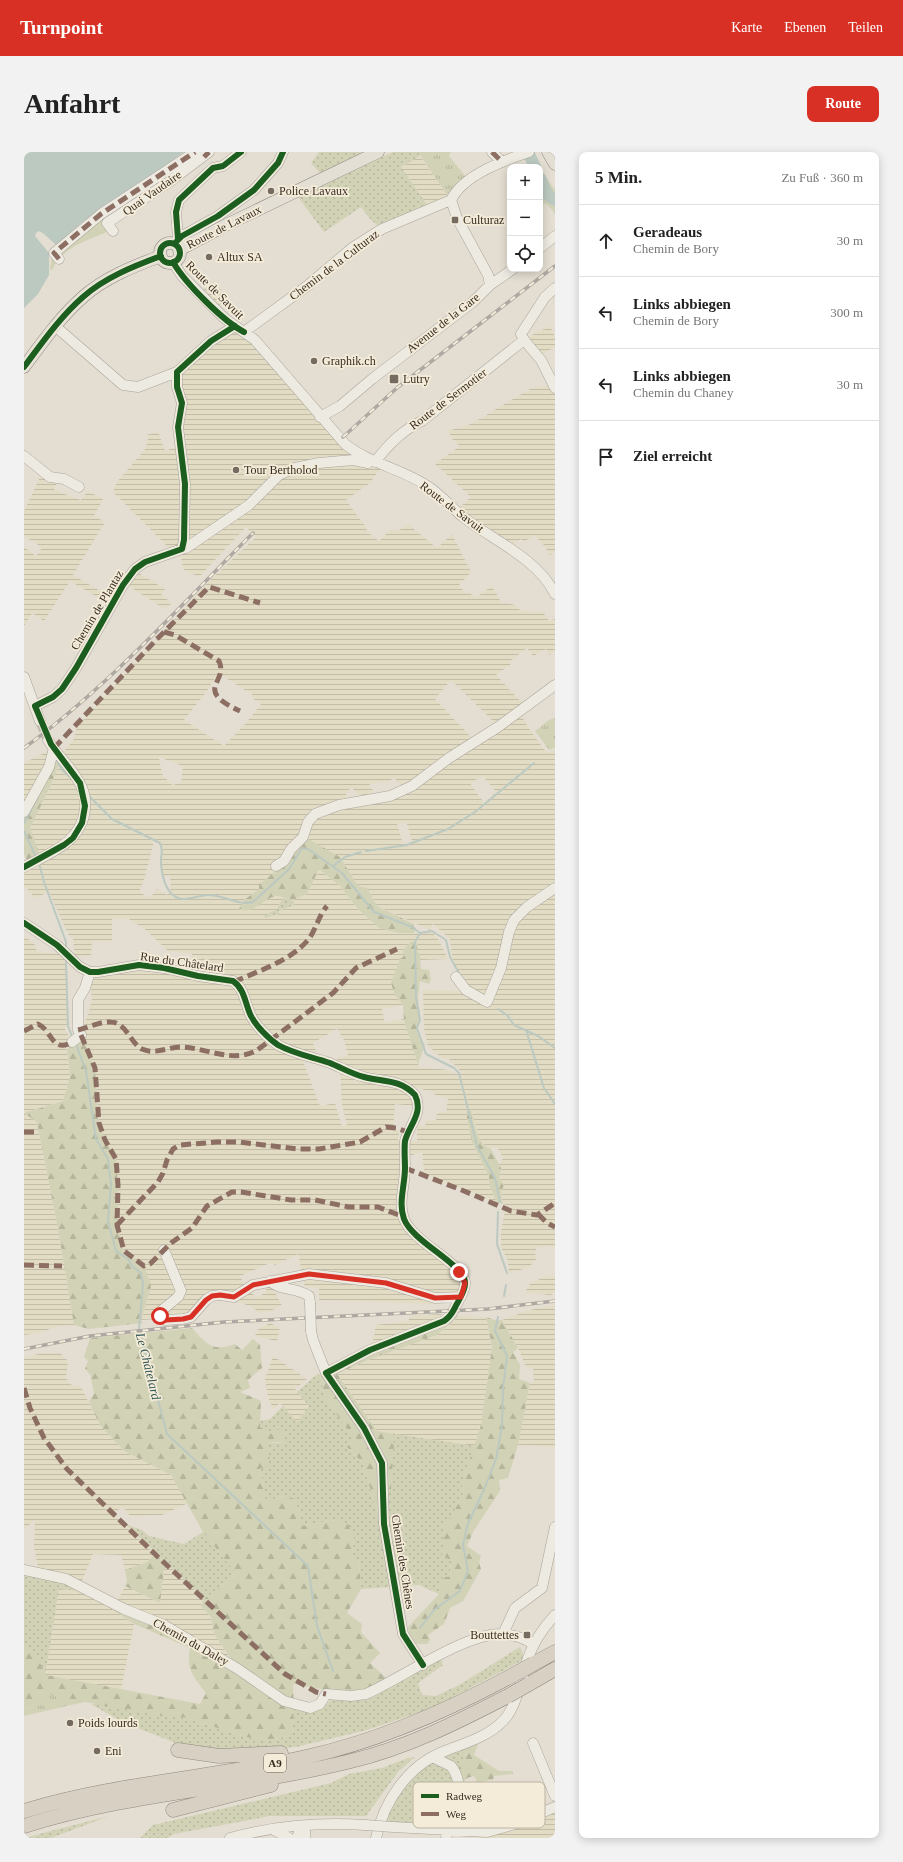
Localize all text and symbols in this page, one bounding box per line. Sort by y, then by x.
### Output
text: Turnpoint [20,17,103,38]
text: Karte [731,20,762,35]
text: Ebenen [784,20,826,35]
text: Teilen [848,20,883,35]
button: Route [807,86,879,122]
text: Anfahrt [24,88,120,119]
map controls [507,164,543,272]
button: + [507,164,543,200]
street label: Quai Vaudaire [120,168,184,218]
text: 5 Min. [595,168,642,187]
text: Zu Fuß · 360 m [781,170,863,185]
place label: Police Lavaux [279,184,348,198]
marker: Police Lavaux [266,186,276,196]
button: − [507,200,543,236]
street label: Route de Lavaux [184,202,264,252]
place label: Culturaz [463,213,504,227]
marker: Culturaz [450,215,460,225]
text: Geradeaus [633,224,702,240]
street label: Chemin de la Culturaz [287,227,381,303]
icon: ahead [595,230,617,252]
text: 30 m [837,233,863,248]
button: locate [507,236,543,272]
text: Chemin de Bory [633,241,719,256]
place label: Altux SA [217,250,263,264]
marker: Altux SA [204,252,214,262]
street label: Route de Savuit [183,258,248,323]
street label: Avenue de la Gare [404,290,482,356]
text: Links abbiegen [633,296,731,312]
icon: left [595,302,617,324]
text: 300 m [830,305,863,320]
text: Chemin de Bory [633,313,719,328]
place label: Graphik.ch [322,354,376,368]
marker: Graphik.ch [309,356,319,366]
street label: Route de Sermotier [407,365,489,433]
text: Links abbiegen [633,368,731,384]
place label: Lutry [403,372,430,386]
marker: Lutry [388,373,400,385]
icon: left [595,374,617,396]
text: 30 m [837,377,863,392]
text: Chemin du Chaney [633,385,733,400]
icon: arrive [595,446,617,468]
text: Ziel erreicht [633,448,712,464]
place label: Tour Bertholod [244,463,317,477]
marker: Tour Bertholod [231,465,241,475]
street label: Route de Savuit [417,478,487,536]
street label: Chemin de Plantaz [68,568,126,652]
street label: Rue du Châtelard [139,949,225,975]
route end [450,1263,468,1281]
route start [151,1307,169,1325]
water label: Le Châtelard [133,1330,164,1402]
street label: Chemin des Chênes [389,1514,417,1610]
street label: Chemin du Daley [151,1615,231,1669]
place label: Bouttettes [470,1628,519,1642]
marker: Bouttettes [522,1630,532,1640]
place label: Poids lourds [78,1716,138,1730]
marker: Poids lourds [65,1718,75,1728]
place label: Eni [105,1744,122,1758]
marker: Eni [92,1746,102,1756]
road number: A9 [264,1754,286,1772]
legend [413,1782,545,1828]
text: Radweg [446,1790,483,1802]
text: Weg [446,1808,466,1820]

